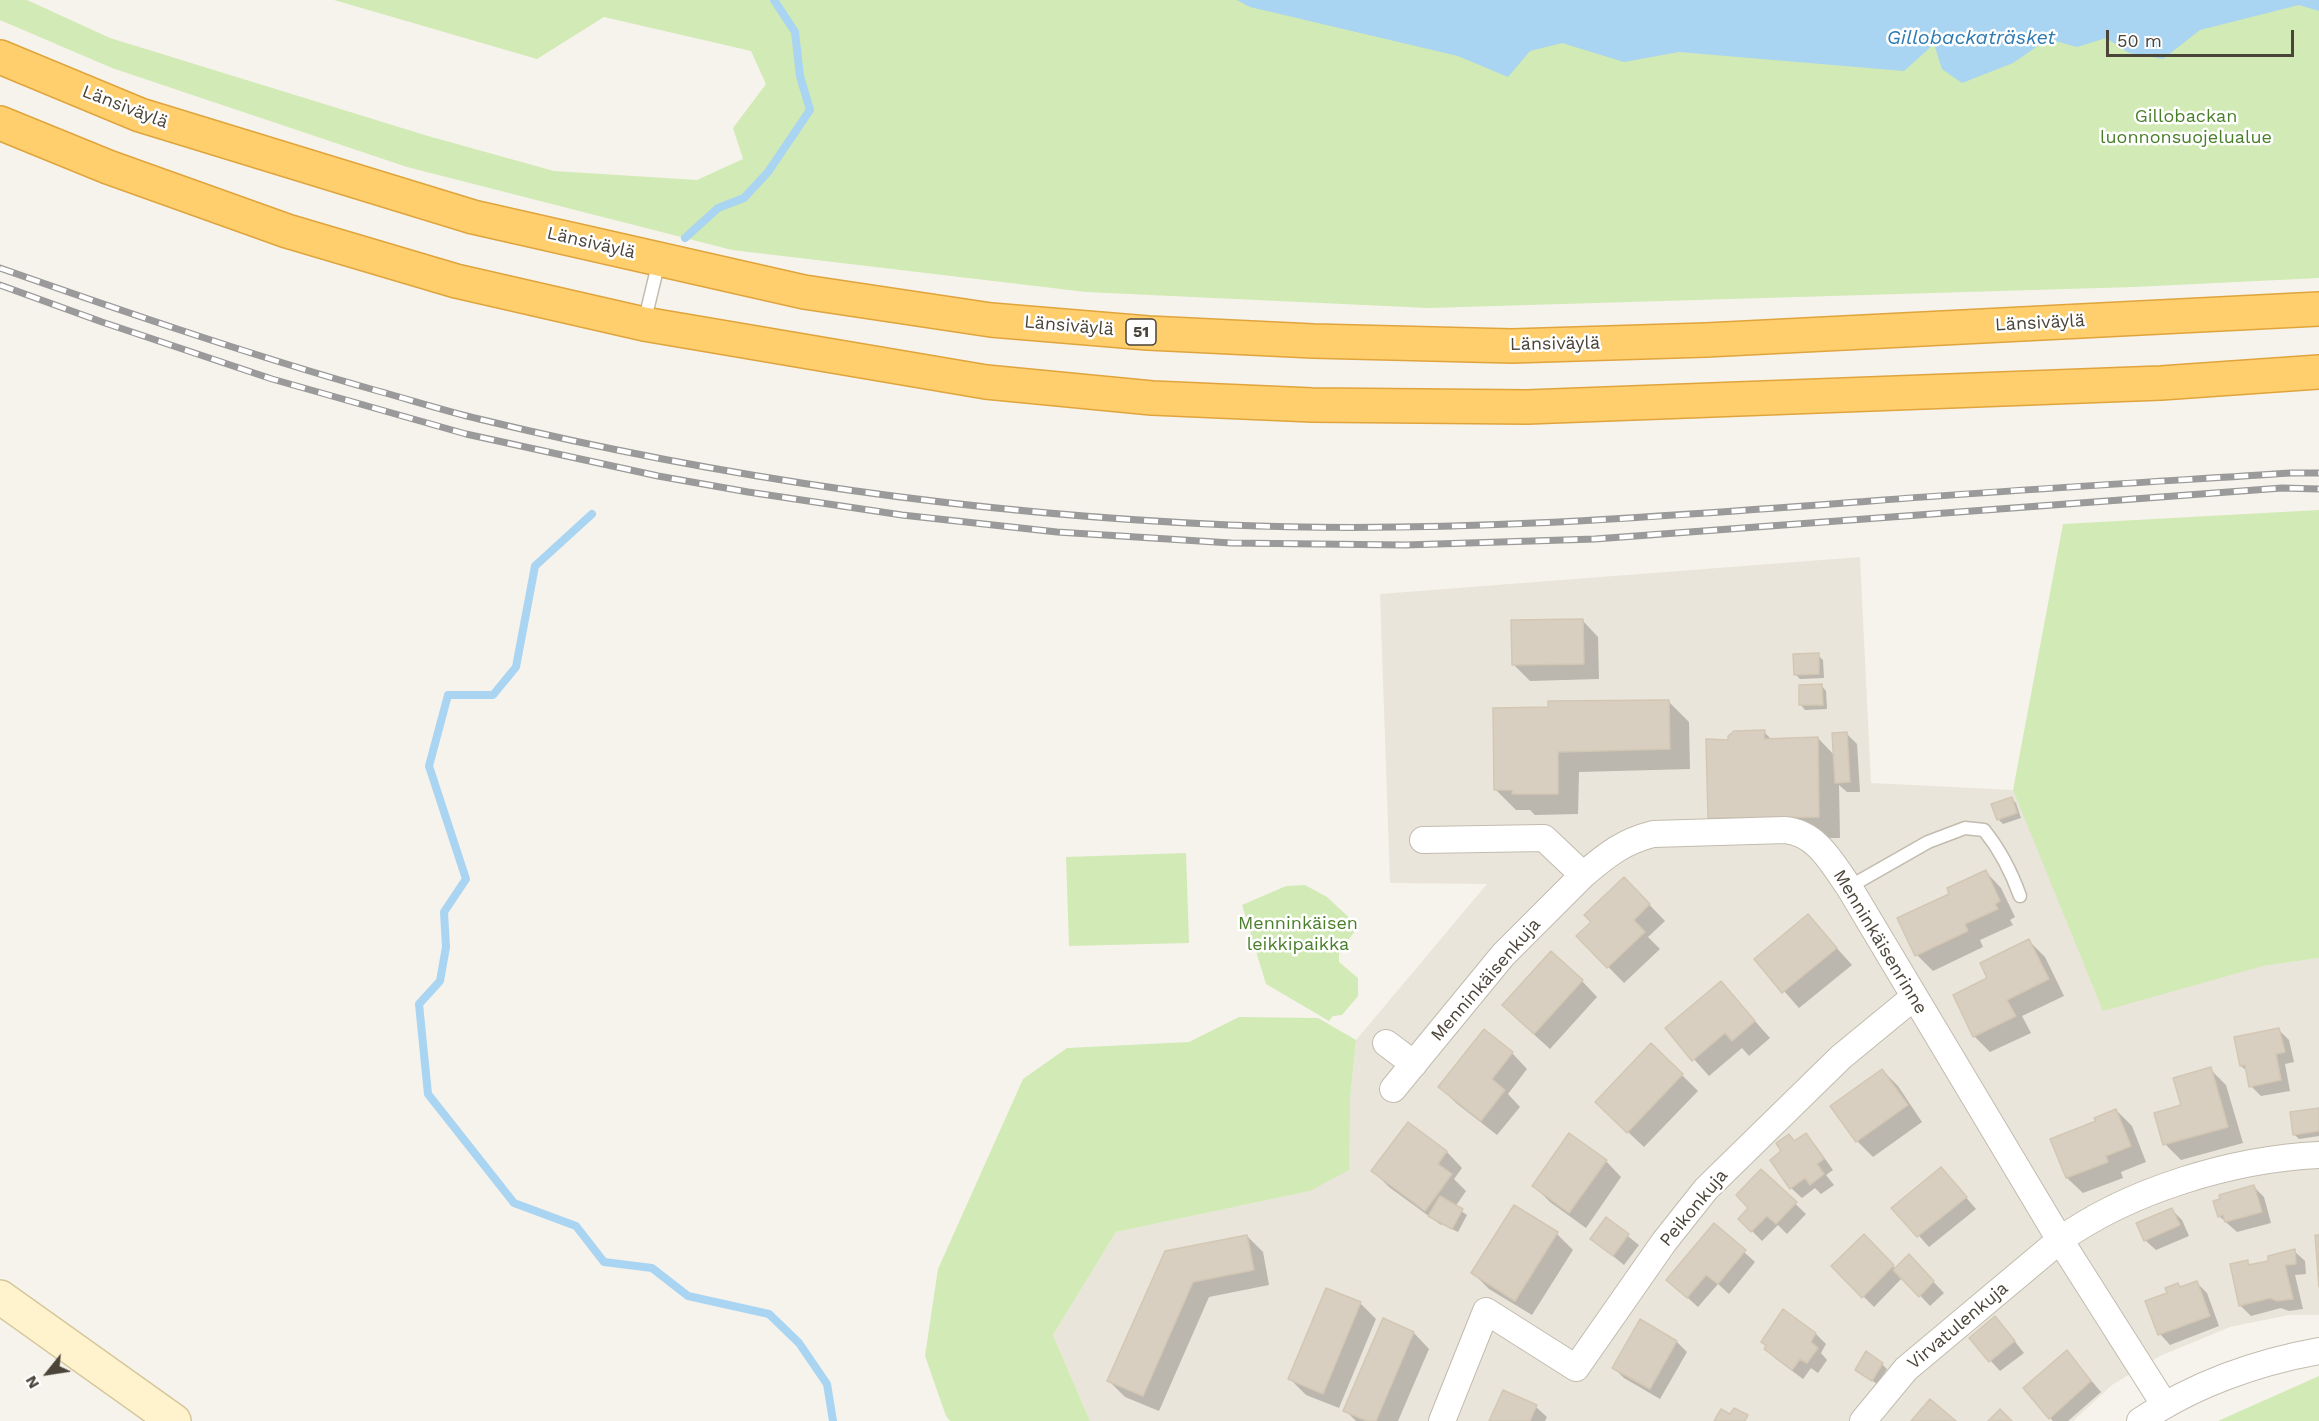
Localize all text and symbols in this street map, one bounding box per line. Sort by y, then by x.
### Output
scale bar [2109,18,2296,56]
water label: Gillobackaträsket [1887,26,2055,50]
text: 50 m [2117,30,2162,51]
street label: Länsiväylä [79,81,171,133]
park label: Gillobackan luonnonsuojelualue [2100,106,2272,148]
street label: Länsiväylä [545,222,637,264]
street label: Länsiväylä [1994,310,2086,336]
street label: Länsiväylä [1023,311,1115,341]
road number: 51 [1126,319,1156,345]
street label: Länsiväylä [1510,332,1600,356]
street label: Menninkäisenrinne [1828,866,1932,1018]
park label: Menninkäisen leikkipaikka [1238,913,1358,956]
street label: Menninkäisenkuja [1427,914,1545,1046]
street label: Peikonkuja [1655,1165,1733,1251]
street label: Virvatulenkuja [1903,1278,2013,1374]
north arrow [18,1343,78,1403]
text: N [21,1372,43,1392]

